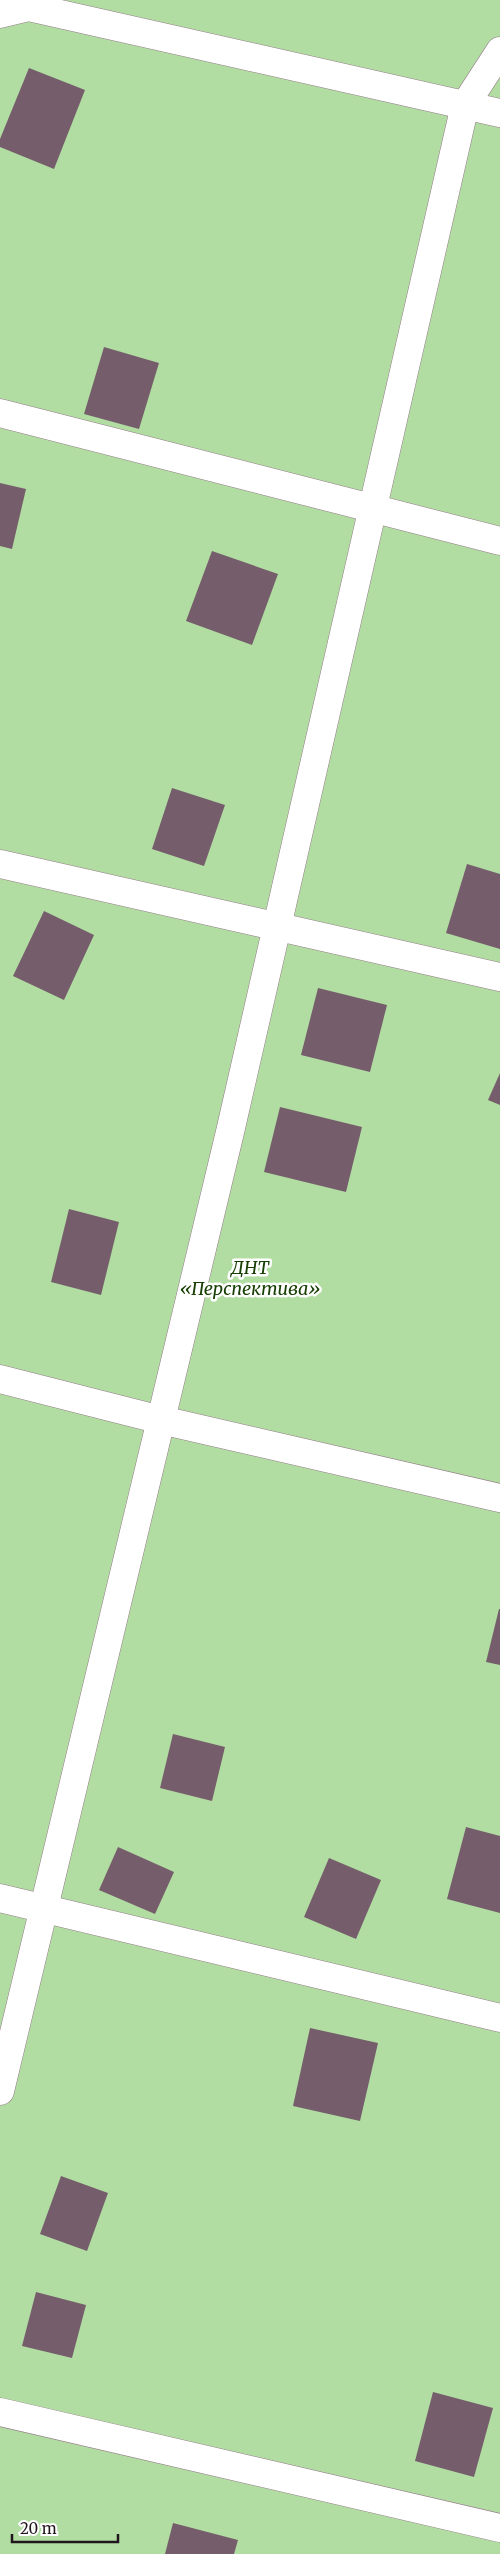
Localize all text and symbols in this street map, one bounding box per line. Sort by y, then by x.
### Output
park label: ДНТ «Перспектива» [180,1256,320,1300]
scale bar [12,2512,119,2544]
text: 20 m [20,2519,57,2538]

